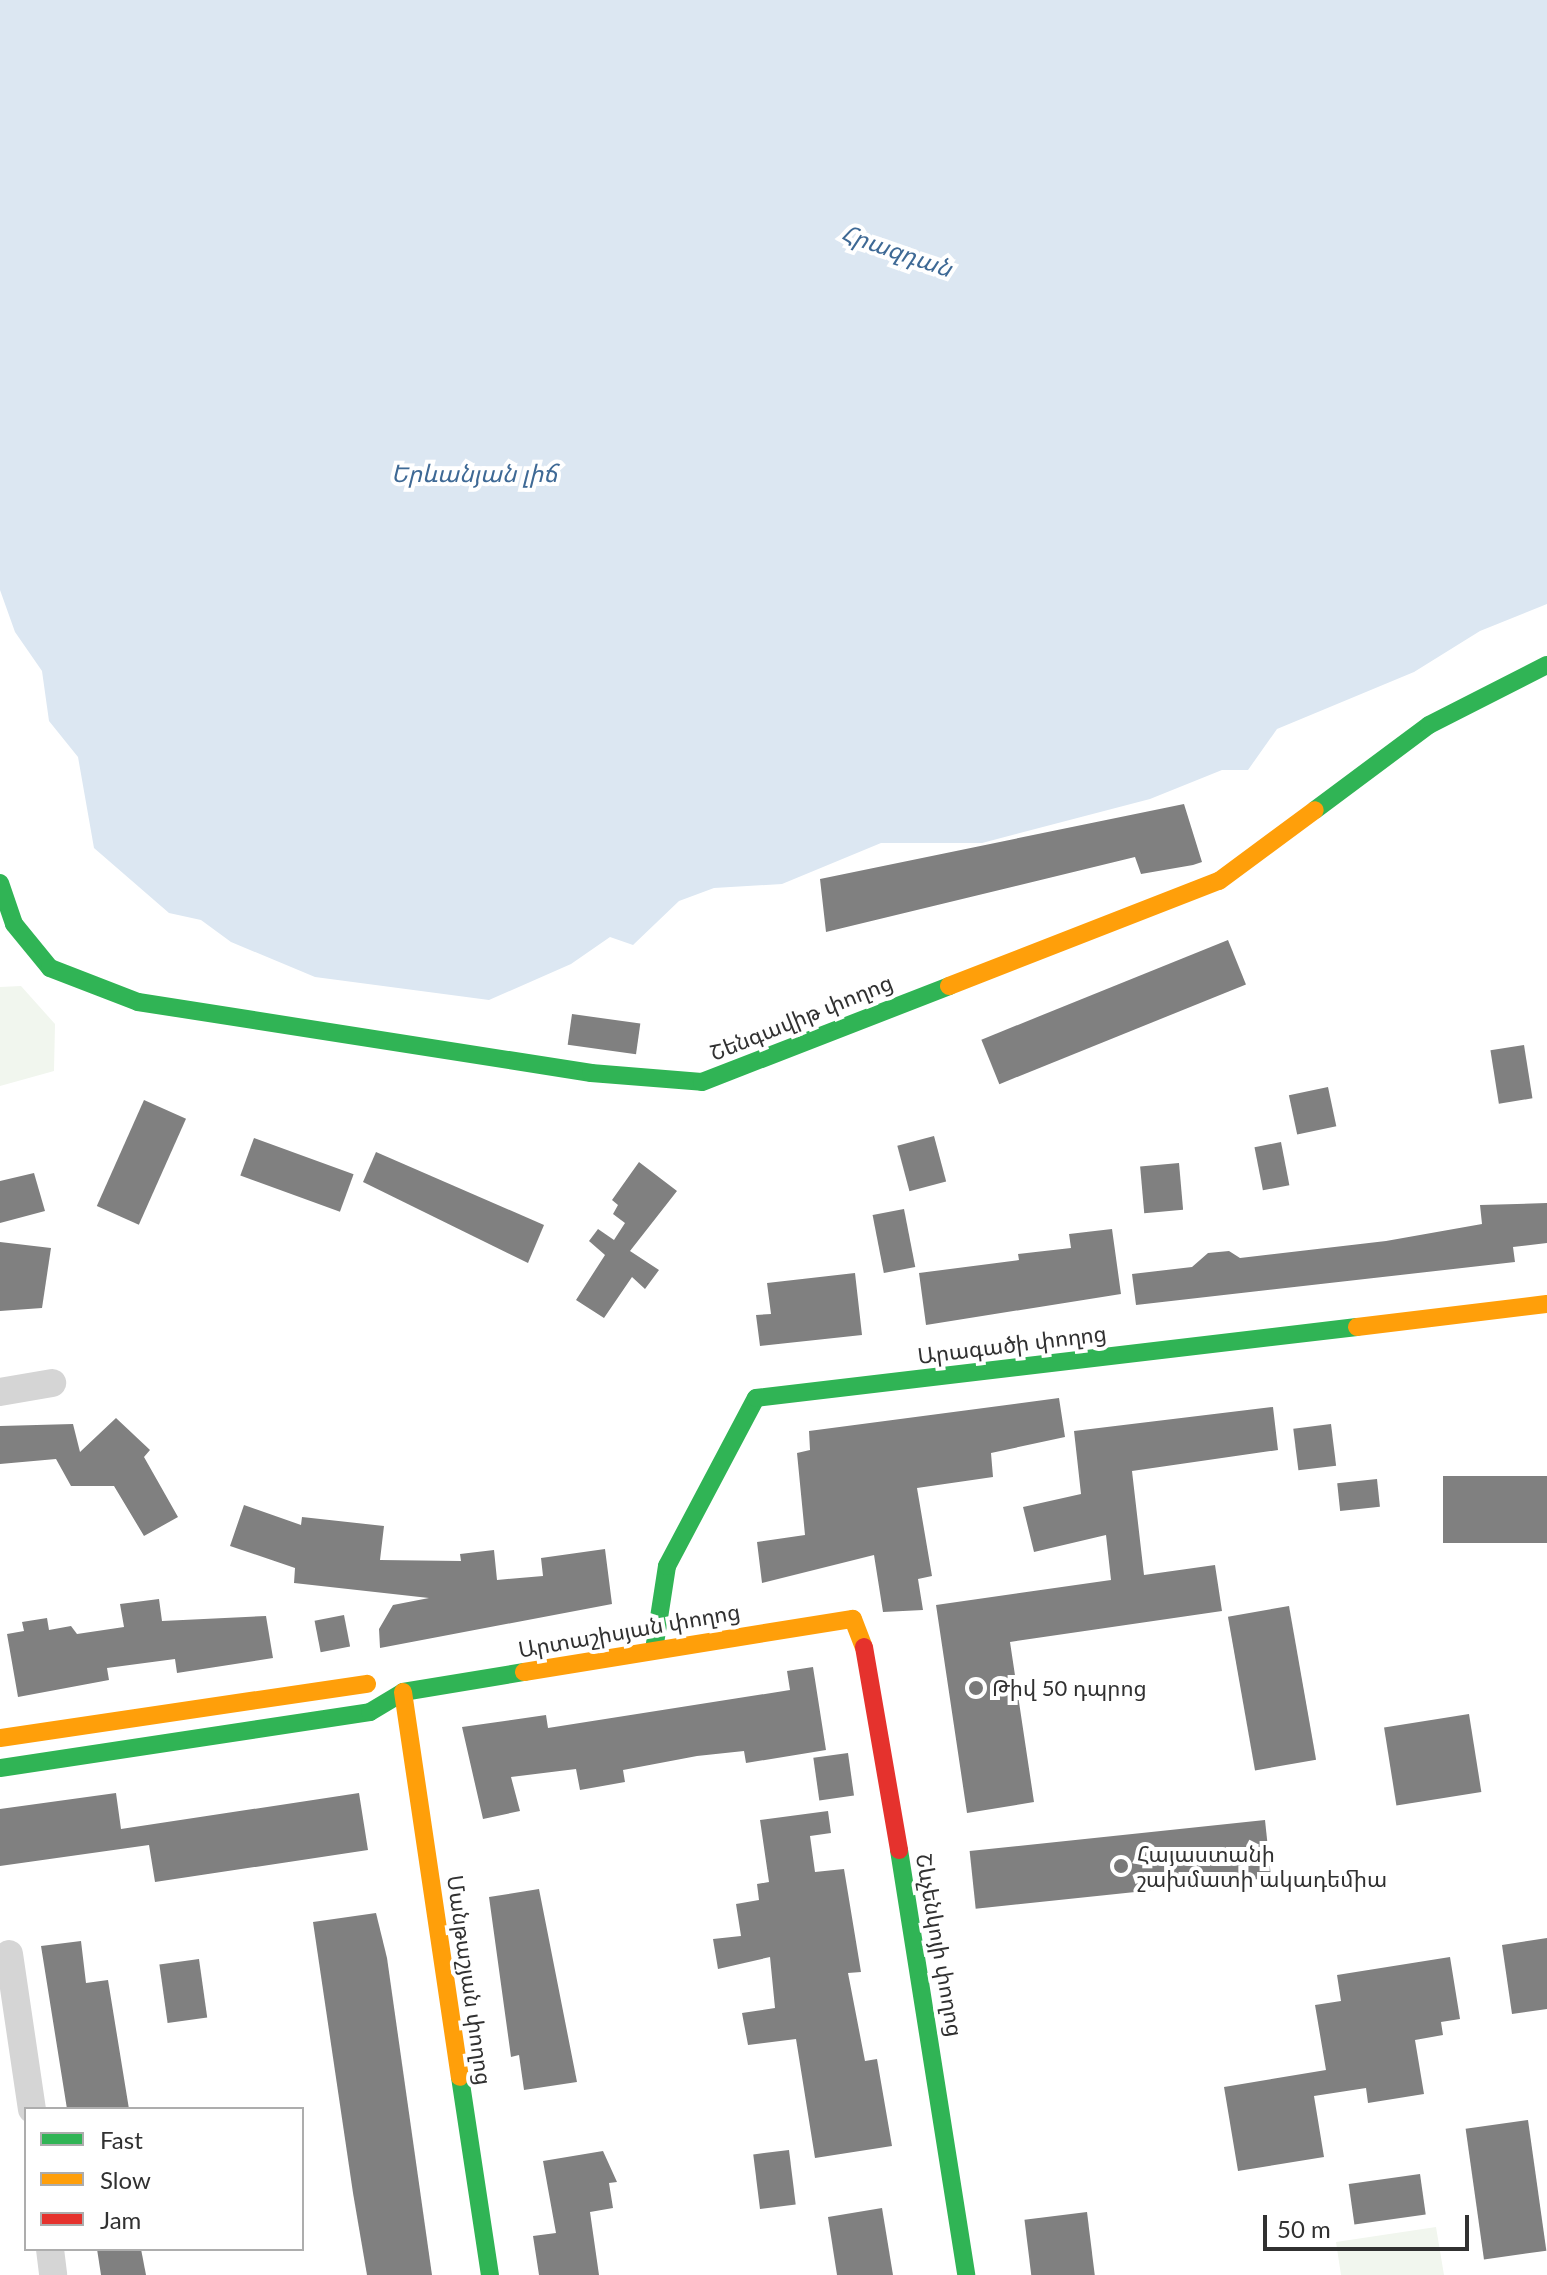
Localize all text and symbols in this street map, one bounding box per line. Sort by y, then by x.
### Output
water label: Հրազդան [838,218,956,282]
water label: Երևանյան լիճ [391,459,557,487]
street label: Շենգավիթ փողոց [706,968,896,1066]
street label: Արագածի փողոց [916,1319,1108,1369]
street label: Արտաշիսյան փողոց [516,1597,742,1663]
place label: Թիվ 50 դպրոց [992,1675,1147,1701]
marker: Թիվ 50 դպրոց [967,1679,985,1697]
place label: Հայաստանի շախմատի ակադեմիա [1137,1840,1387,1892]
street label: Շևչենկոյի փողոց [911,1851,969,2039]
marker: Հայաստանի շախմատի ակադեմիա [1112,1857,1130,1875]
street label: Մանթաշյան փողոց [442,1873,498,2087]
legend [24,2107,304,2251]
text: Fast [100,2125,143,2154]
text: Slow [100,2165,151,2194]
scale bar [1267,2199,1473,2249]
text: Jam [100,2205,141,2234]
text: 50 m [1277,2214,1331,2243]

